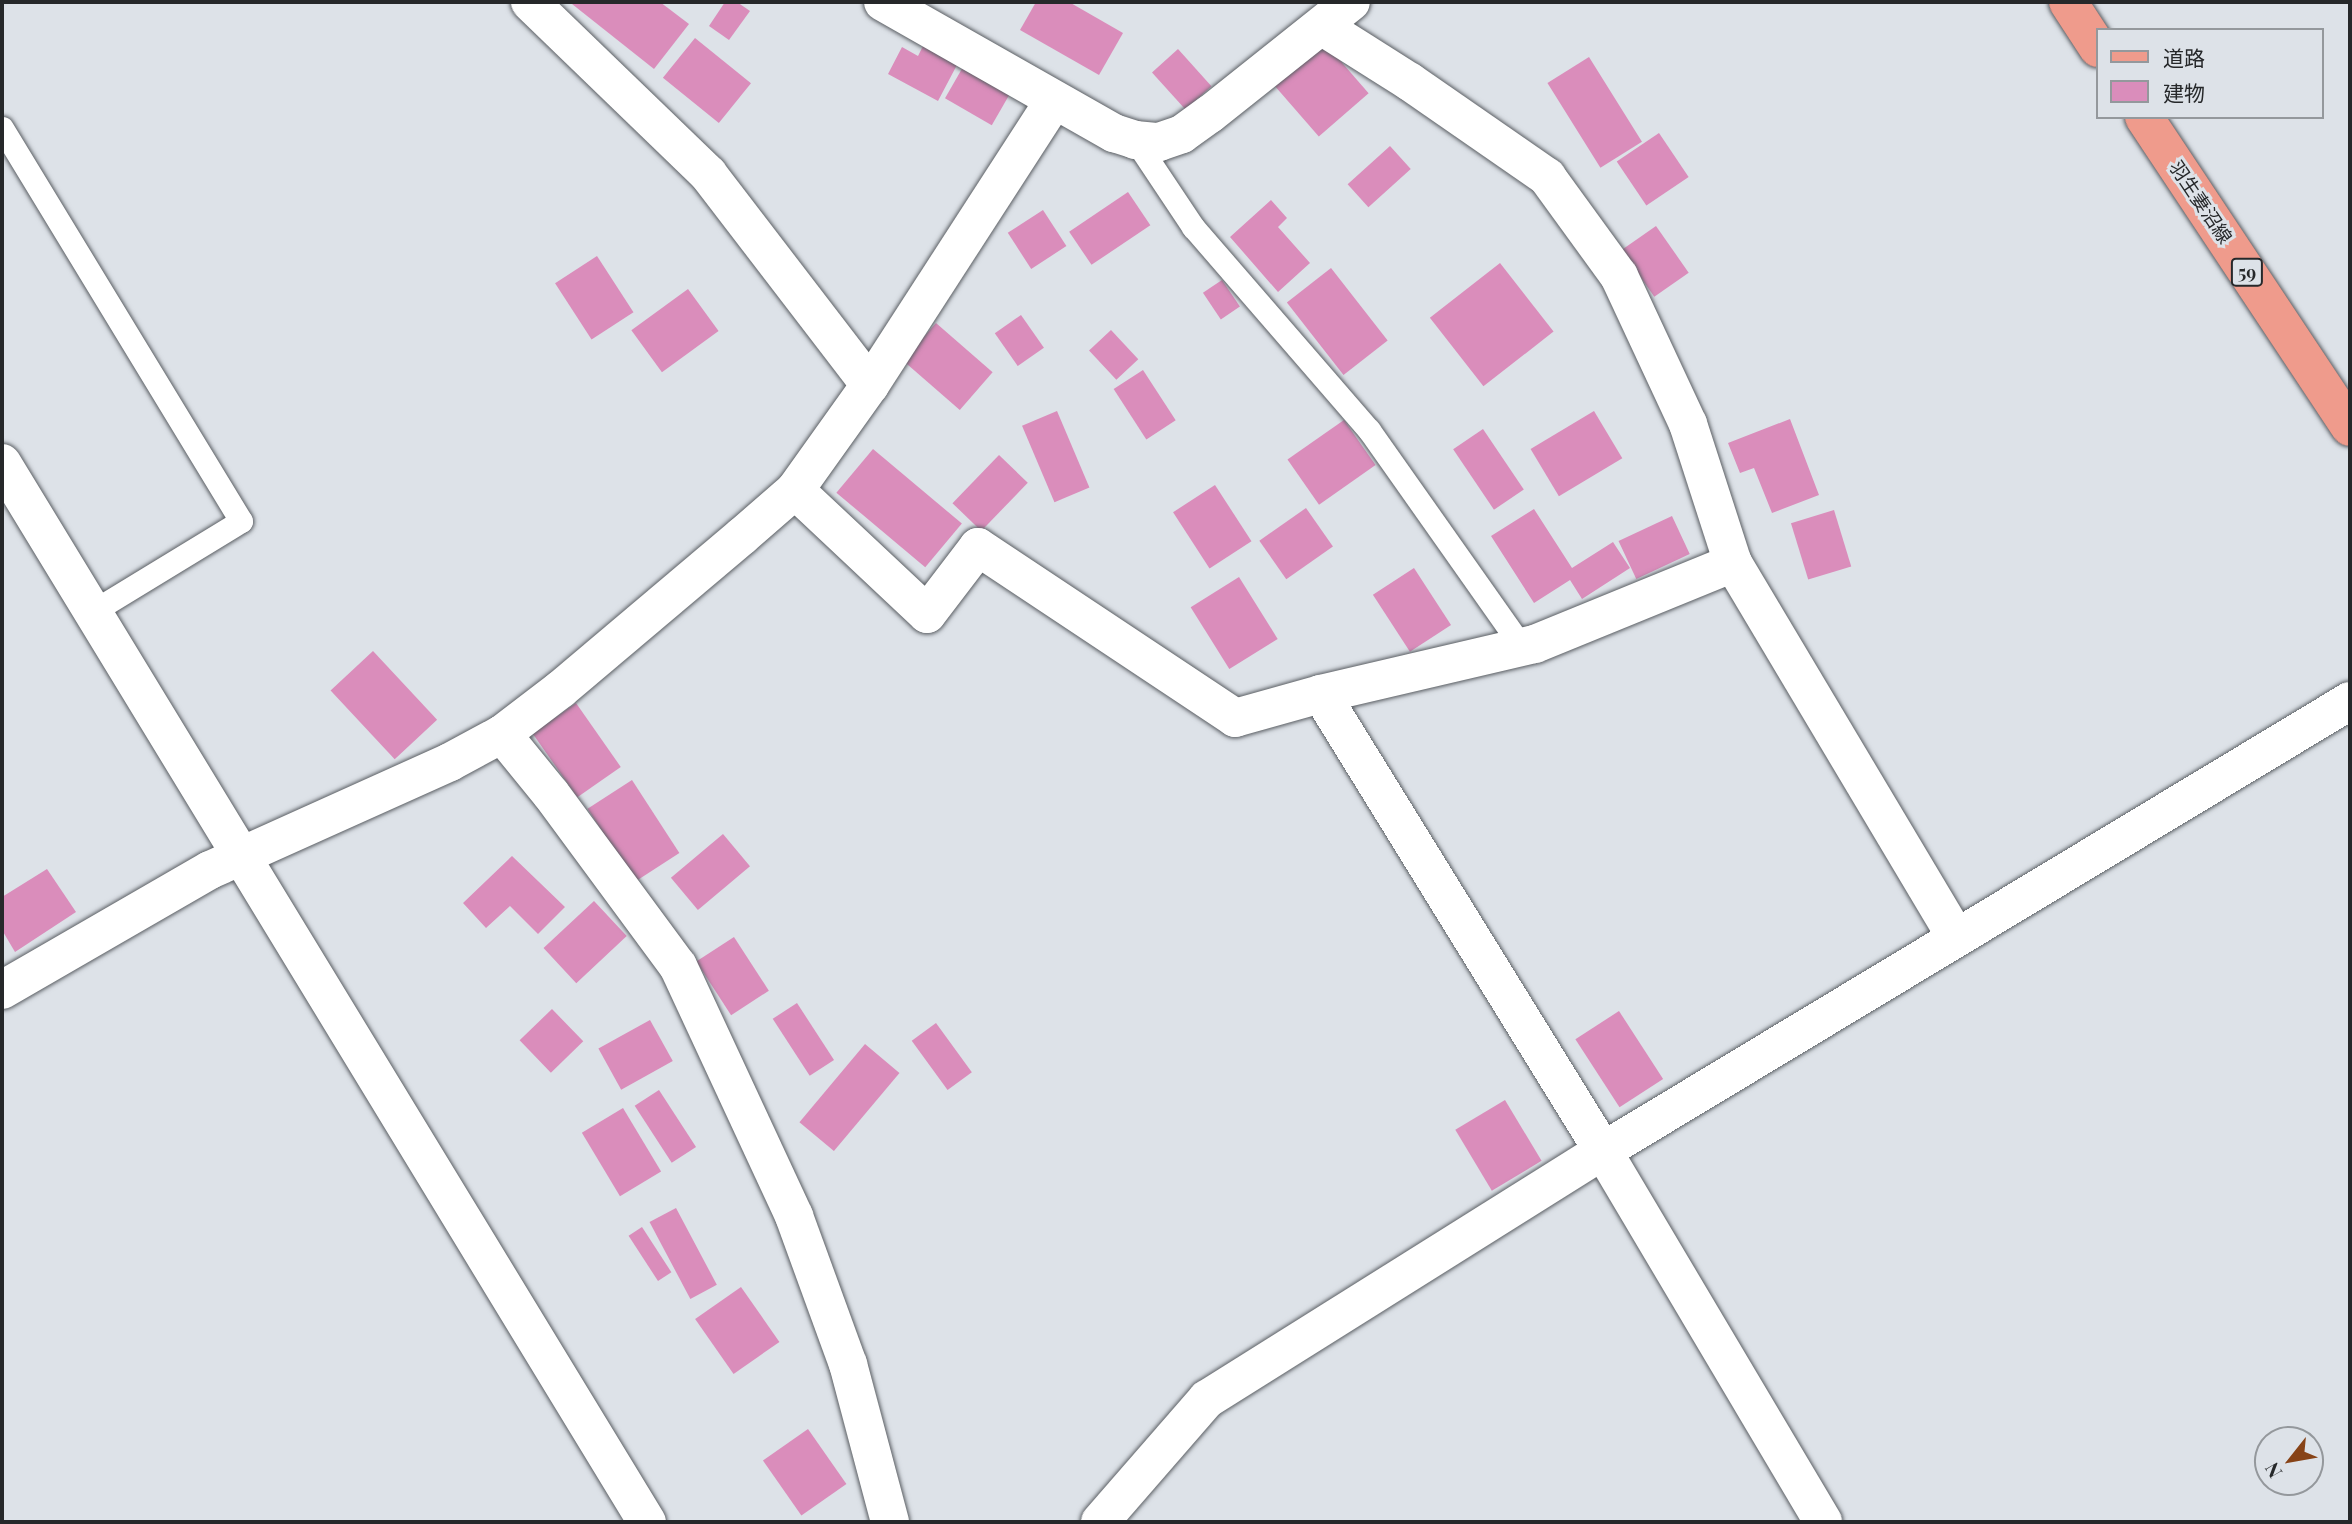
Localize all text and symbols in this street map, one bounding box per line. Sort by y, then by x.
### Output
legend [2096,28,2324,119]
text: 道路 [2163,43,2205,71]
text: 建物 [2163,78,2205,106]
street label: 羽生妻沼線 [2165,156,2237,248]
road number: 59 [2230,258,2264,286]
north arrow [2254,1426,2324,1496]
text: N [2258,1458,2287,1483]

